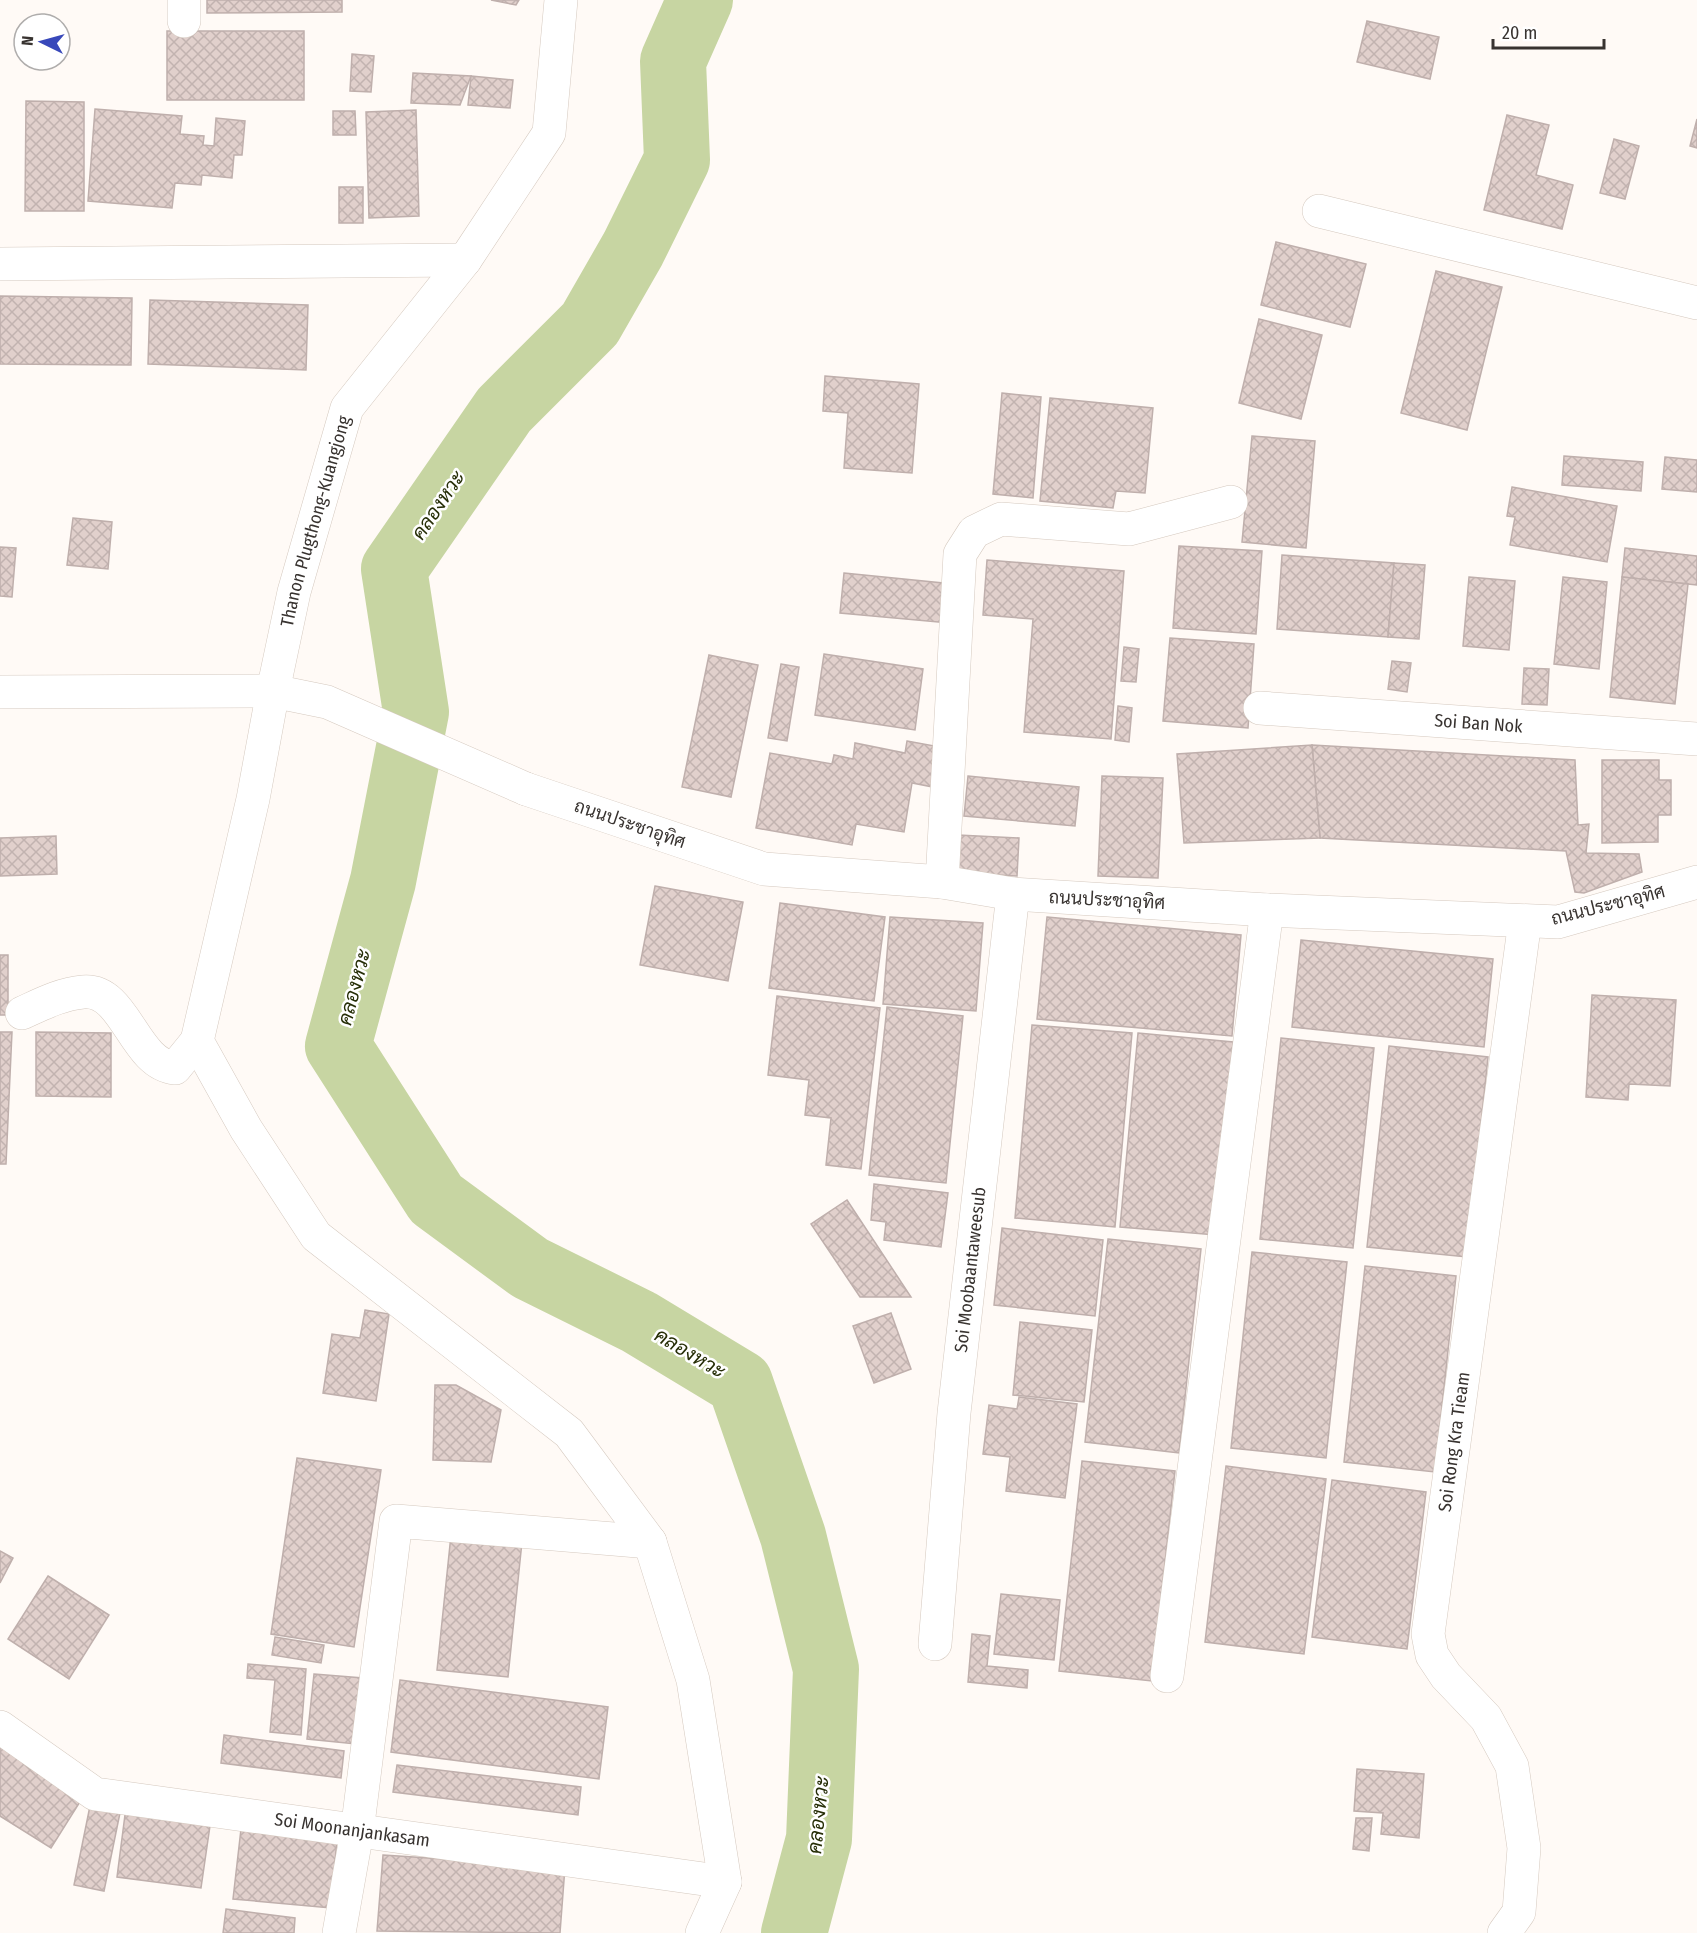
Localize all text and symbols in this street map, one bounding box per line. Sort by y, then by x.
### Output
north arrow [12,12,72,72]
scale bar [1493,12,1604,50]
text: 20 m [1502,22,1537,44]
text: N [18,35,37,46]
street label: Thanon Plugthong-Kuangjong [276,413,355,629]
water label: คลองหวะ [406,466,470,544]
street label: Soi Ban Nok [1434,709,1524,738]
street label: ถนนประชาอุทิศ [571,795,689,854]
street label: ถนนประชาอุทิศ [1549,880,1667,931]
street label: ถนนประชาอุทิศ [1048,886,1166,915]
water label: คลองหวะ [332,946,376,1028]
street label: Soi Moobaantaweesub [950,1186,991,1354]
water label: คลองหวะ [650,1323,730,1384]
street label: Soi Rong Kra Tieam [1434,1370,1475,1513]
water label: คลองหวะ [802,1775,834,1855]
street label: Soi Moonanjankasam [273,1808,431,1852]

